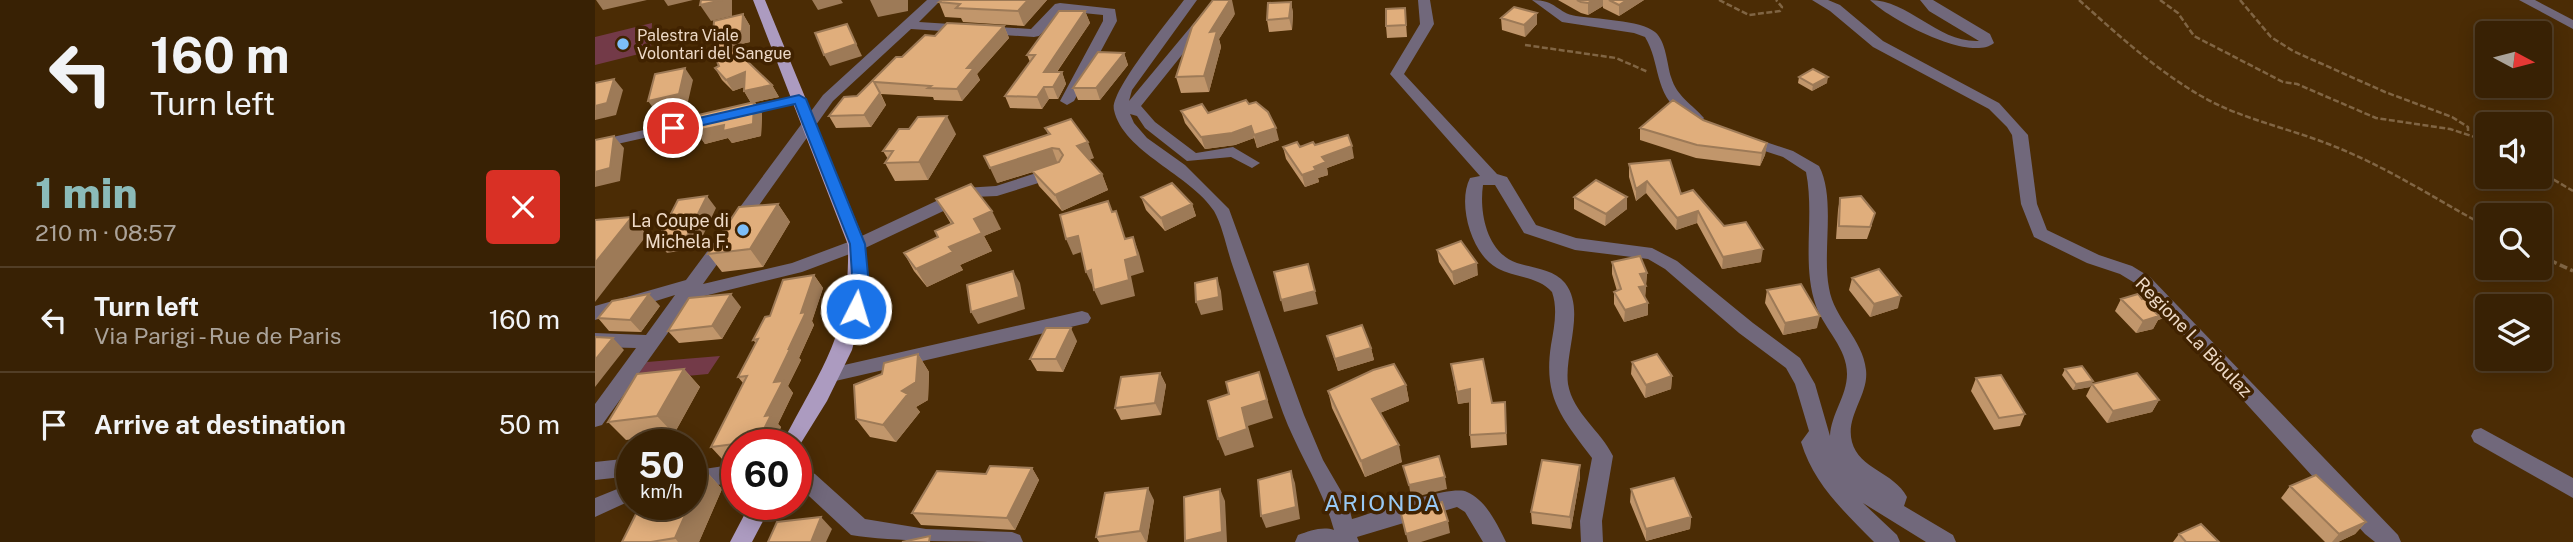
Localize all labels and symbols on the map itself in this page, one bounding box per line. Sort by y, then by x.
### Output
north arrow [2475,21,2551,98]
place label: Palestra Viale Volontari del Sangue [637,26,792,63]
marker: Palestra Viale Volontari del Sangue [615,36,631,52]
pin [643,98,703,158]
place label: La Coupe di Michela F. [631,210,729,252]
marker: La Coupe di Michela F. [735,222,751,238]
position arrow [819,272,893,346]
street label: Regione La Bioulaz [2131,273,2257,401]
speed limit sign: 60 [721,429,812,520]
district label: ARIONDA [1324,489,1442,516]

